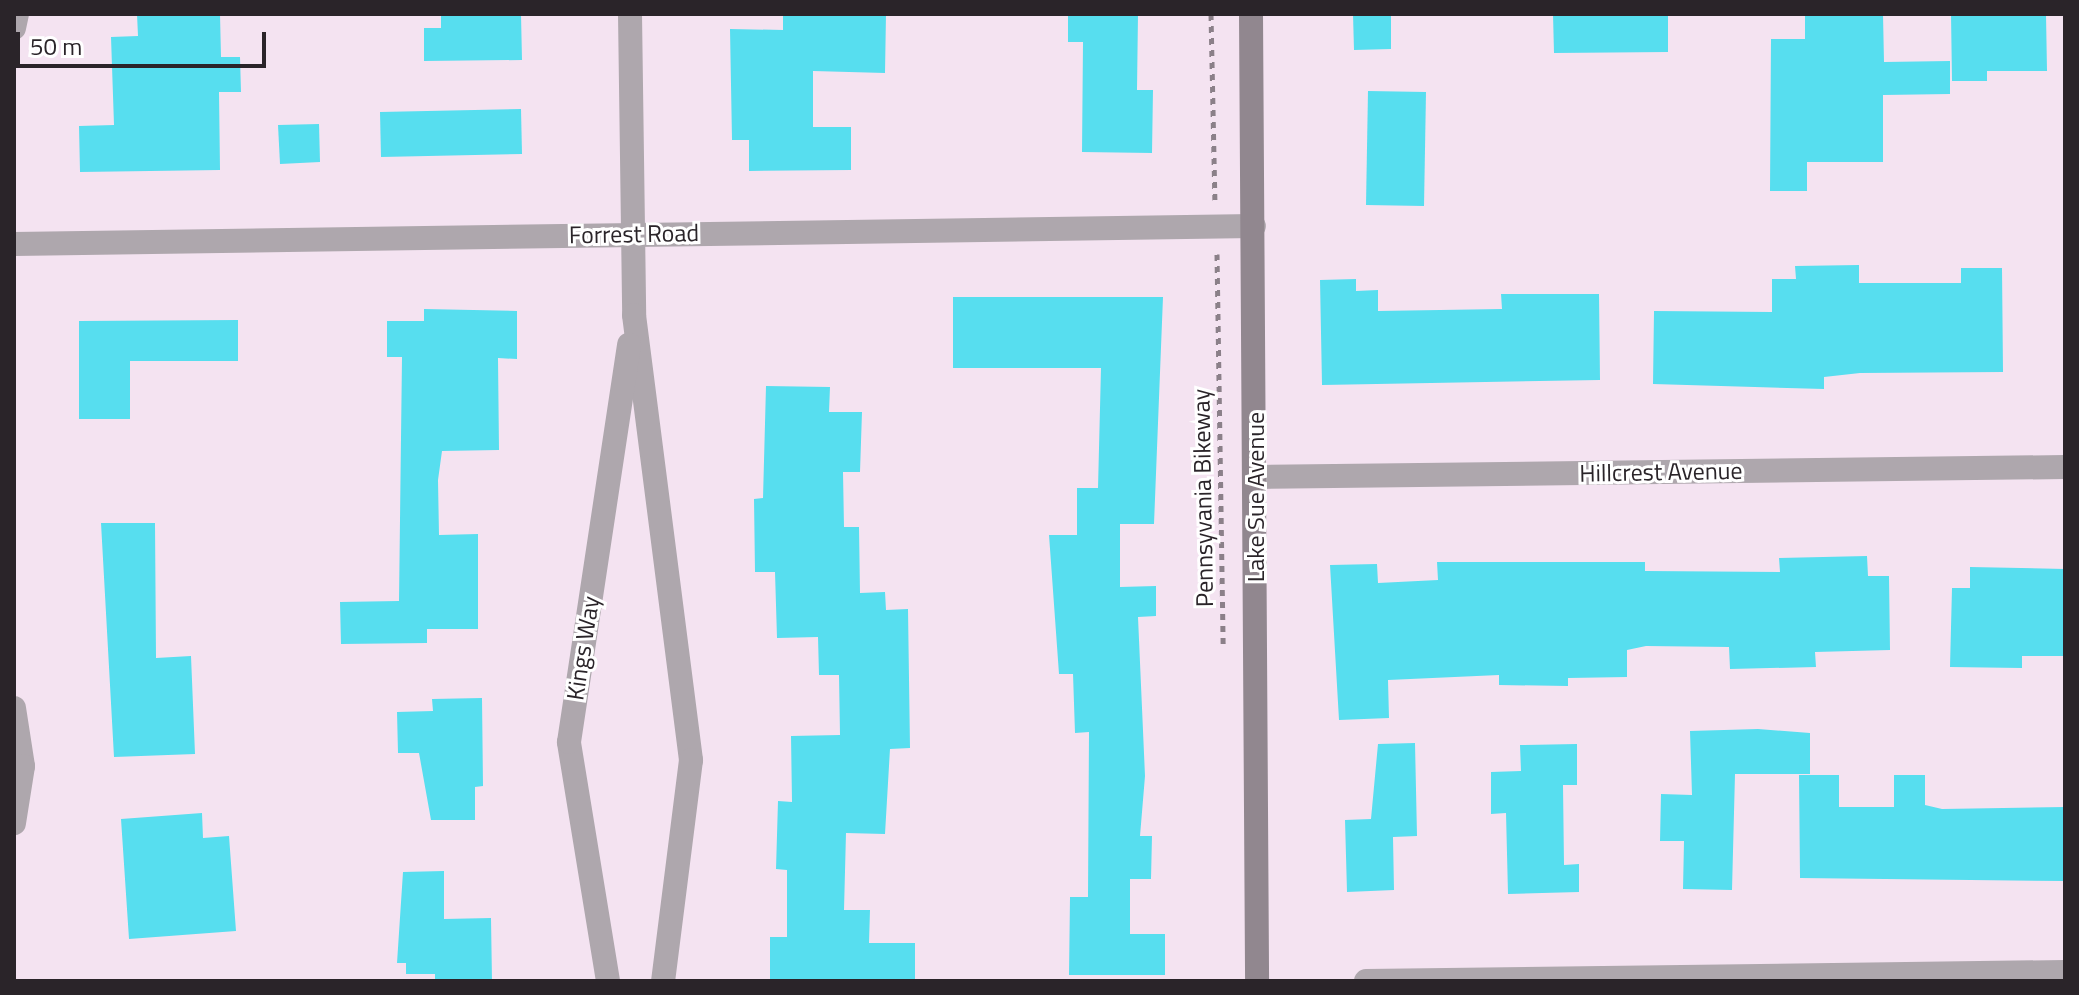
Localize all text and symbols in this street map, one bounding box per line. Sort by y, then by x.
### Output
scale bar [20,16,270,66]
text: 50 m [30,28,82,64]
street label: Forrest Road [569,218,699,250]
street label: Pennsyvania Bikeway [1187,389,1219,607]
street label: Lake Sue Avenue [1242,412,1270,582]
street label: Hillcrest Avenue [1579,456,1743,488]
street label: Kings Way [561,594,605,702]

